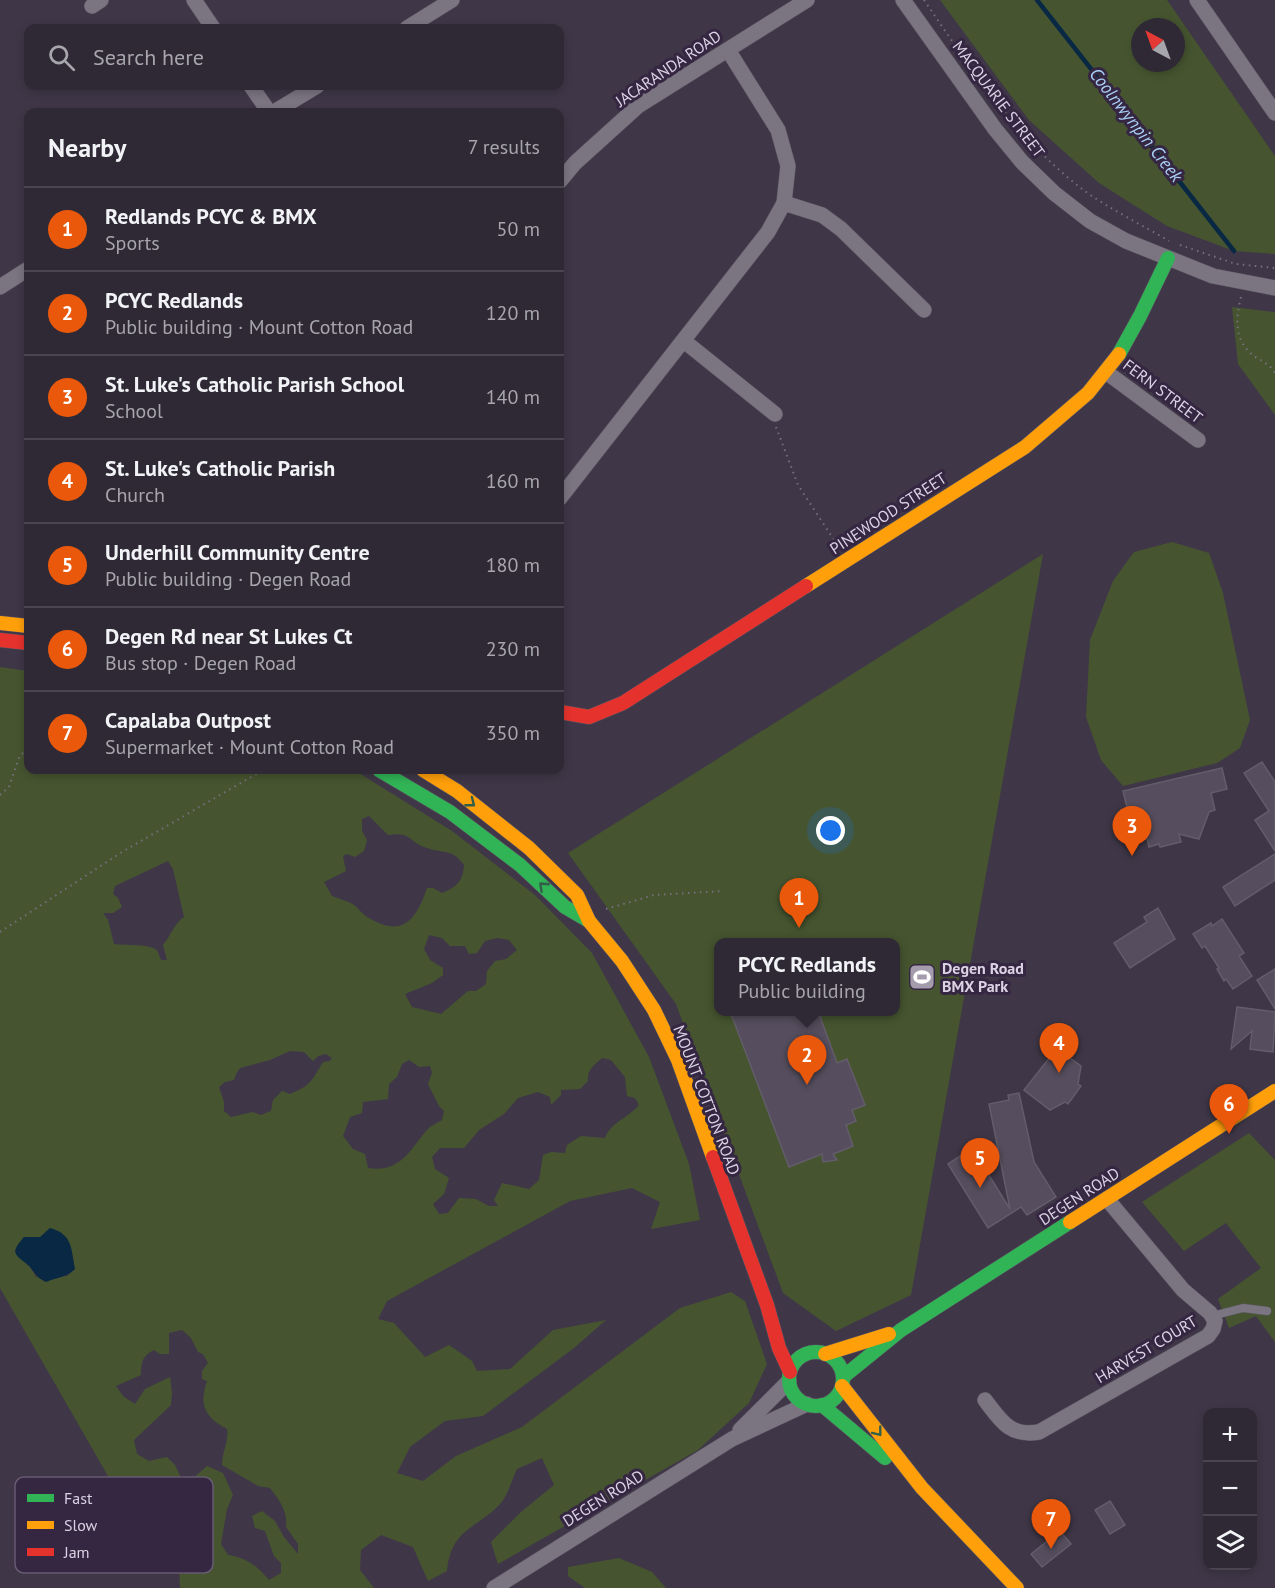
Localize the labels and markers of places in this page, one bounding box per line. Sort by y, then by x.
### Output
pin: 3 [1112,806,1152,856]
pin: 1 [780,878,818,928]
place label: Degen Road BMX Park [942,958,1024,996]
sports icon: Degen Road BMX Park [907,962,937,992]
pin: 4 [1040,1024,1078,1073]
pin: 2 [788,1036,826,1085]
pin: 6 [1210,1084,1248,1134]
pin: 5 [960,1138,1000,1188]
pin: 7 [1032,1500,1070,1549]

